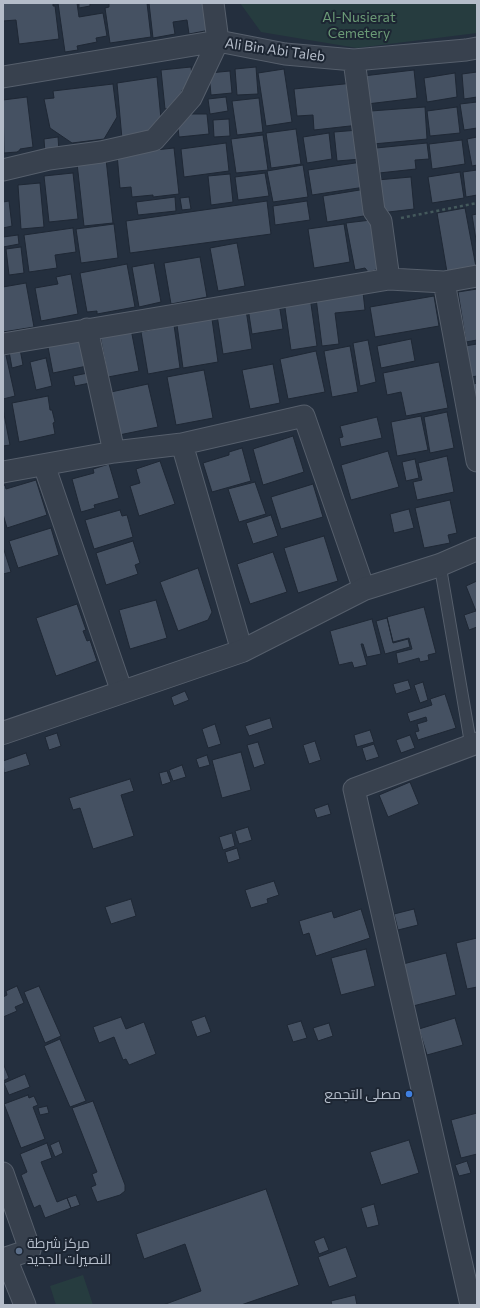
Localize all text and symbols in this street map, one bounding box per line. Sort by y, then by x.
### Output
park label: Al-Nusierat Cemetery [322,9,396,42]
street label: Ali Bin Abi Taleb [224,35,326,65]
place label: مصلى التجمع [324,1086,401,1102]
marker: مصلى التجمع [404,1089,414,1099]
place label: مركز شرطة النصيرات الجديد [27,1235,111,1268]
marker: مركز شرطة النصيرات الجديد [14,1246,24,1256]

